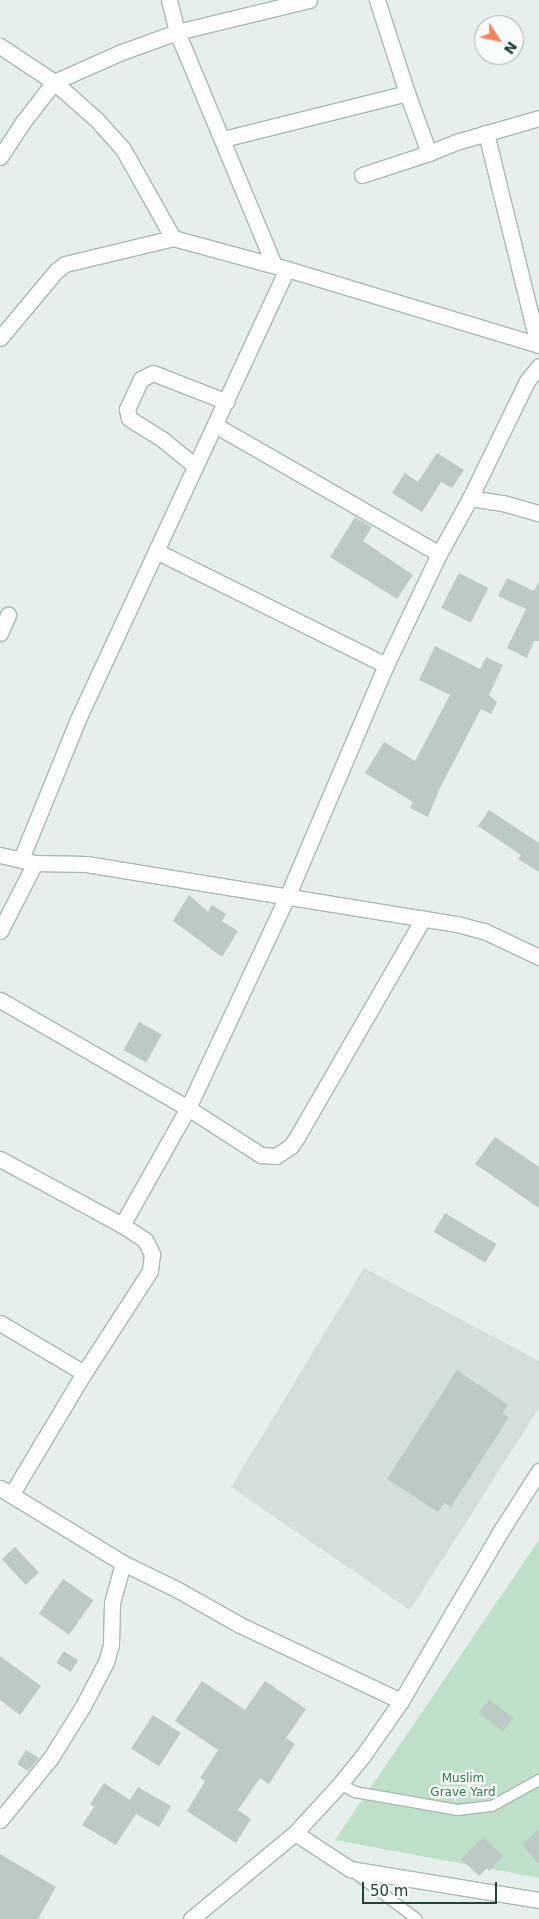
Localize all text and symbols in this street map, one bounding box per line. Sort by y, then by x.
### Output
north arrow [474,15,524,65]
text: N [501,38,521,57]
park label: Muslim Grave Yard [430,1772,496,1800]
scale bar [364,1872,499,1904]
text: 50 m [370,1882,408,1900]

